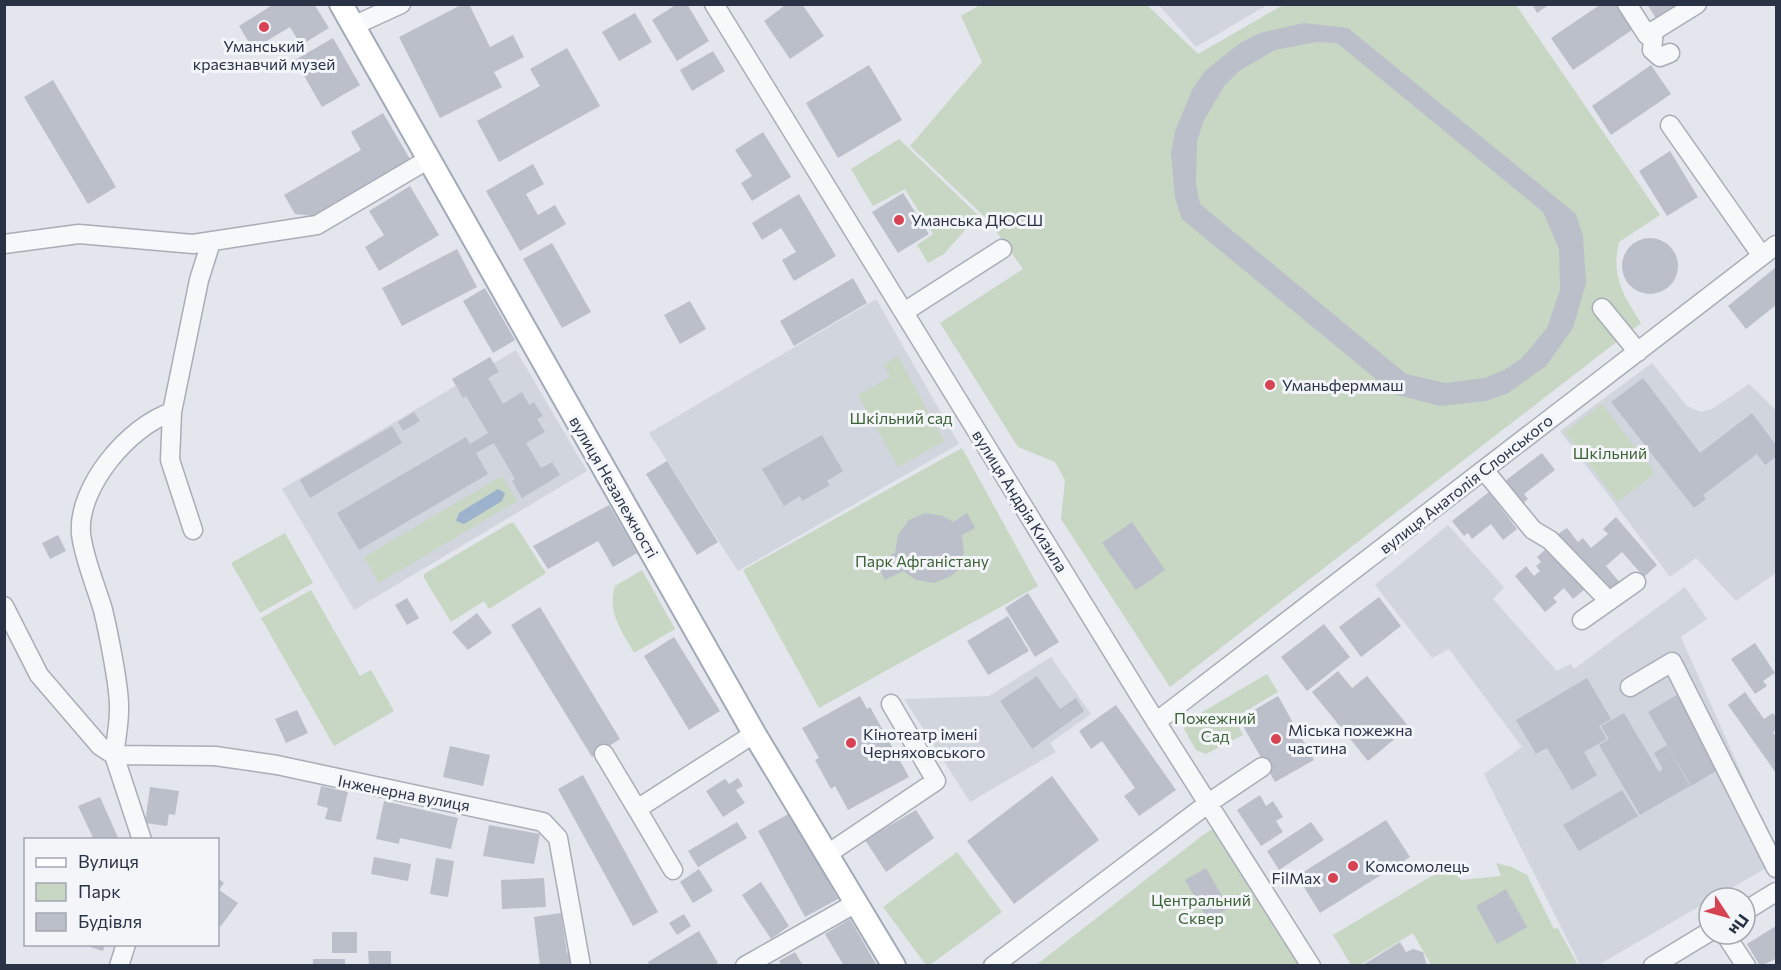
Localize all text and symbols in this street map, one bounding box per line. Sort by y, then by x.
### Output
marker: Уманський краєзнавчий музей [257,20,271,34]
place label: Уманський краєзнавчий музей [193,36,335,73]
place label: Уманська ДЮСШ [911,210,1043,229]
marker: Уманська ДЮСШ [892,213,906,227]
place label: Уманьферммаш [1282,375,1404,394]
marker: Уманьферммаш [1263,378,1277,392]
park label: Шкільний сад [850,408,953,427]
street label: вулиця Анатолія Слонського [1375,410,1556,557]
street label: вулиця Незалежності [566,413,663,561]
street label: вулиця Андрія Кизила [969,426,1072,575]
park label: Шкільний [1573,443,1647,462]
park label: Парк Афганістану [855,551,989,570]
park label: Пожежний Сад [1174,708,1256,745]
place label: Міська пожежна частина [1288,720,1413,757]
place label: Кінотеатр імені Черняховського [863,724,986,761]
marker: Міська пожежна частина [1269,732,1283,746]
marker: Кінотеатр імені Черняховського [844,736,858,750]
street label: Інженерна вулиця [336,770,472,815]
legend [24,838,219,946]
text: Вулиця [78,850,139,872]
place label: Комсомолець [1365,856,1469,875]
marker: Комсомолець [1346,859,1360,873]
place label: FilMax [1272,868,1321,887]
marker: FilMax [1326,871,1340,885]
text: Парк [78,880,121,902]
north arrow [1697,886,1757,946]
park label: Центральний Сквер [1151,890,1251,927]
text: Будівля [78,910,142,932]
text: Пн [1726,911,1753,939]

